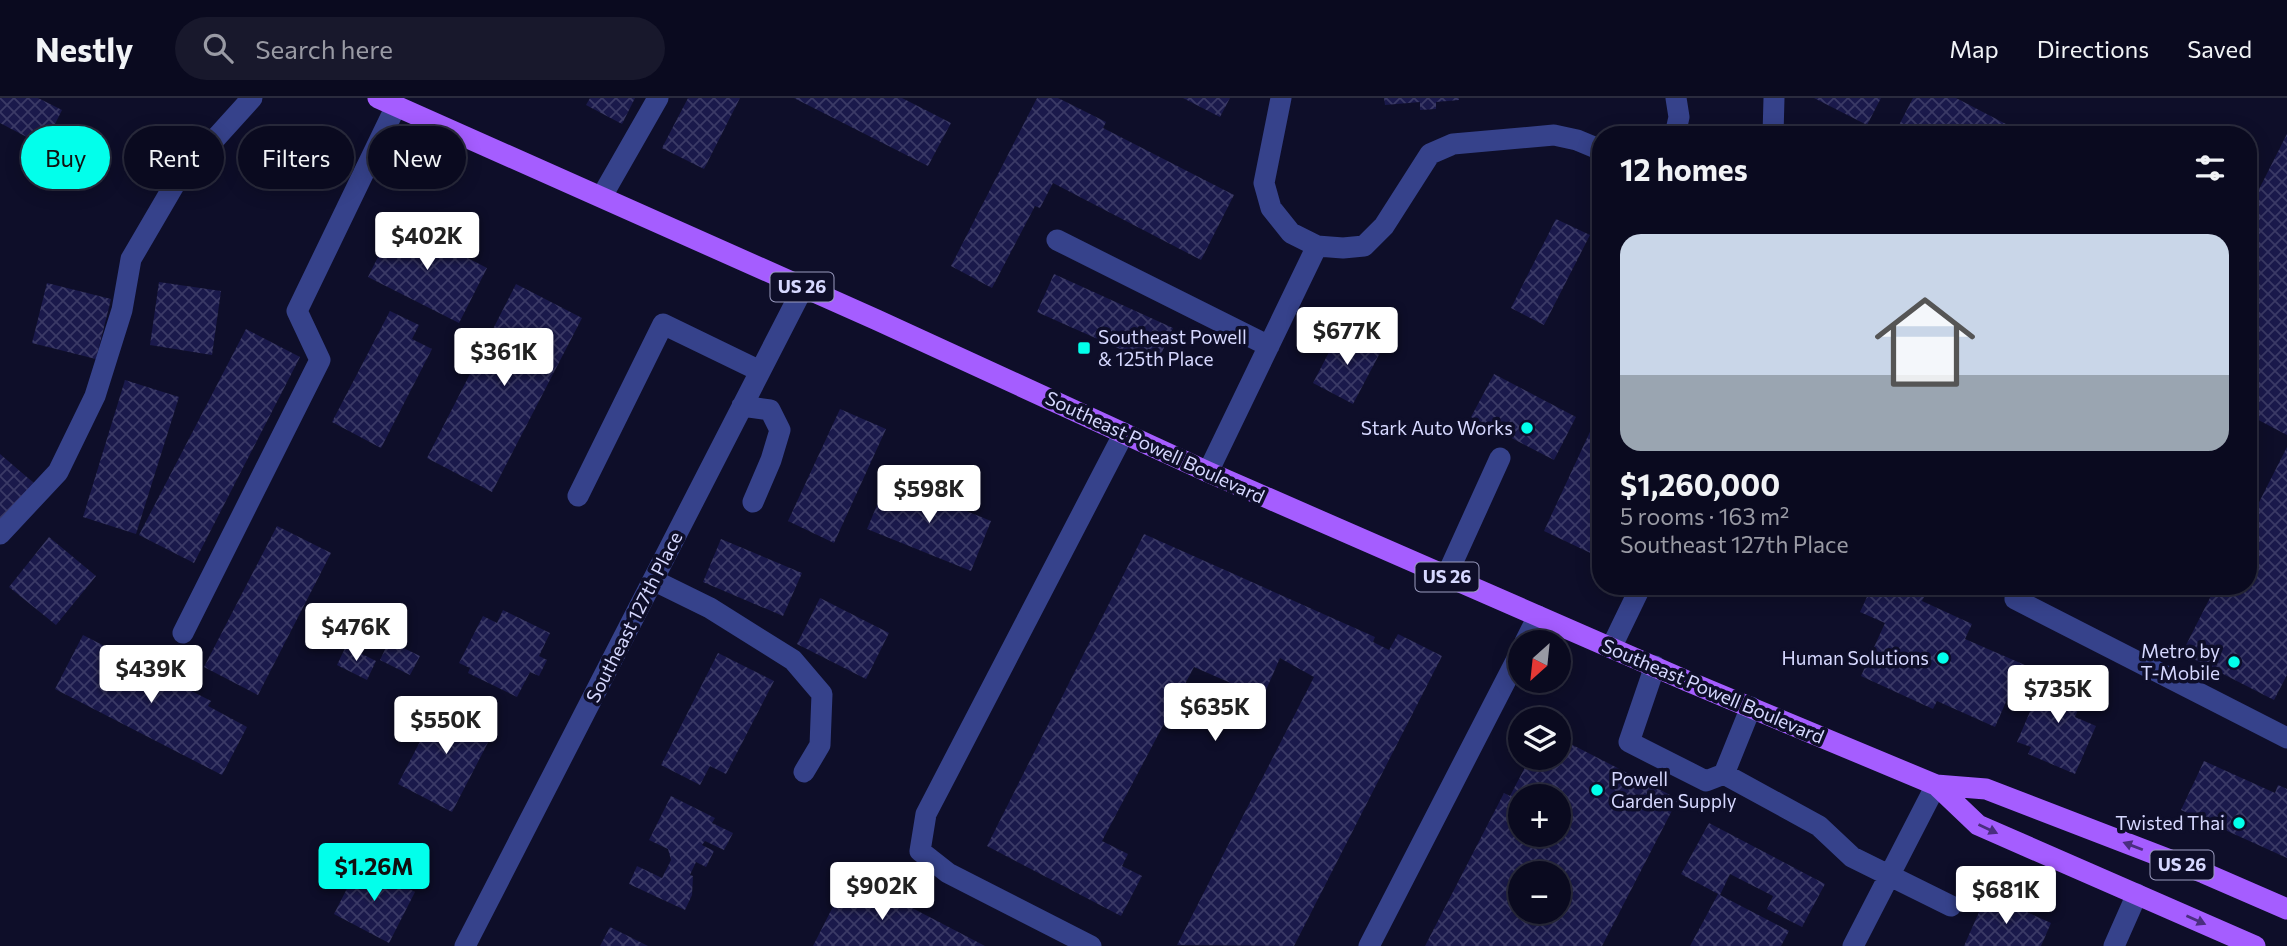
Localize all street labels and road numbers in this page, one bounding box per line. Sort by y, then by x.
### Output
road number: US 26 [770,272,834,302]
street label: Southeast Powell Boulevard [1042,386,1268,508]
street label: Southeast 127th Place [580,527,687,706]
road number: US 26 [1416,562,1478,592]
street label: Southeast Powell Boulevard [1599,633,1828,748]
road number: US 26 [2150,850,2214,880]

